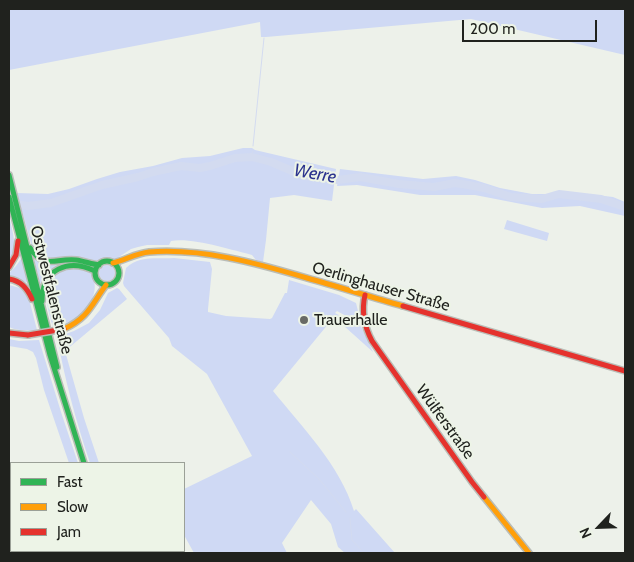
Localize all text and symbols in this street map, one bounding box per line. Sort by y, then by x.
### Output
scale bar [464,10,599,42]
text: 200 m [470,20,515,38]
water label: Werre [292,160,338,188]
street label: Ostwestfalenstraße [26,224,76,356]
street label: Oerlinghauser Straße [310,258,452,316]
place label: Trauerhalle [314,310,387,330]
marker: Trauerhalle [298,314,310,326]
street label: Wülferstraße [412,381,478,463]
legend [10,462,185,552]
text: Fast [57,473,82,491]
text: Slow [57,498,88,516]
north arrow [574,502,624,552]
text: Jam [57,523,81,541]
text: N [575,525,596,541]

